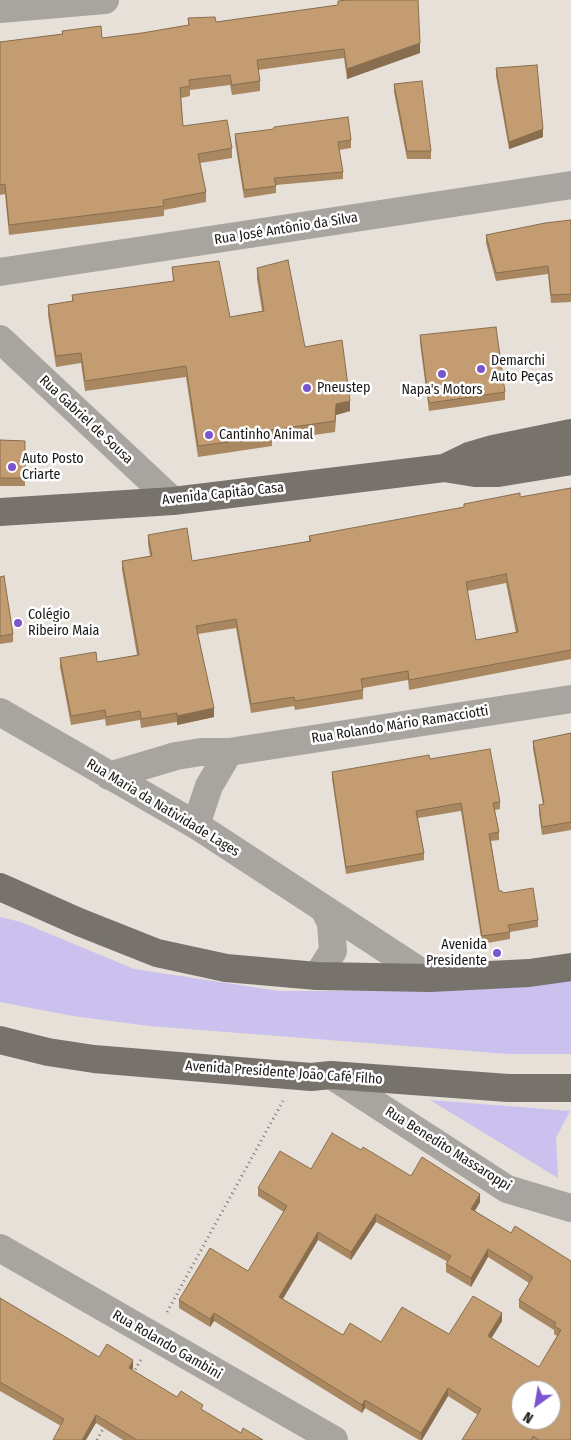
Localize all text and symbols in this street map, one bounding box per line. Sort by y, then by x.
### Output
street label: Rua José Antônio da Silva [213,209,359,249]
place label: Demarchi Auto Peças [491,353,553,386]
marker: Demarchi Auto Peças [475,363,487,375]
marker: Napa's Motors [436,368,448,380]
street label: Rua Gabriel de Sousa [36,372,136,468]
place label: Pneustep [317,380,370,396]
marker: Pneustep [301,382,313,394]
place label: Napa's Motors [401,382,483,398]
place label: Cantinho Animal [219,427,313,443]
marker: Cantinho Animal [203,429,215,441]
place label: Auto Posto Criarte [22,451,84,484]
marker: Auto Posto Criarte [6,461,18,473]
street label: Avenida Capitão Casa [161,479,285,509]
place label: Colégio Ribeiro Maia [28,607,99,640]
marker: Colégio Ribeiro Maia [12,617,24,629]
street label: Rua Rolando Mário Ramacciotti [310,703,490,747]
street label: Rua Maria da Natividade Lages [83,756,243,860]
place label: Avenida Presidente [426,937,487,970]
marker: Avenida Presidente [491,947,503,959]
street label: Avenida Presidente João Café Filho [185,1058,383,1088]
street label: Rua Benedito Massaroppi [382,1103,514,1195]
street label: Rua Rolando Gambini [109,1307,225,1383]
north arrow [511,1380,561,1430]
text: N [520,1408,536,1427]

